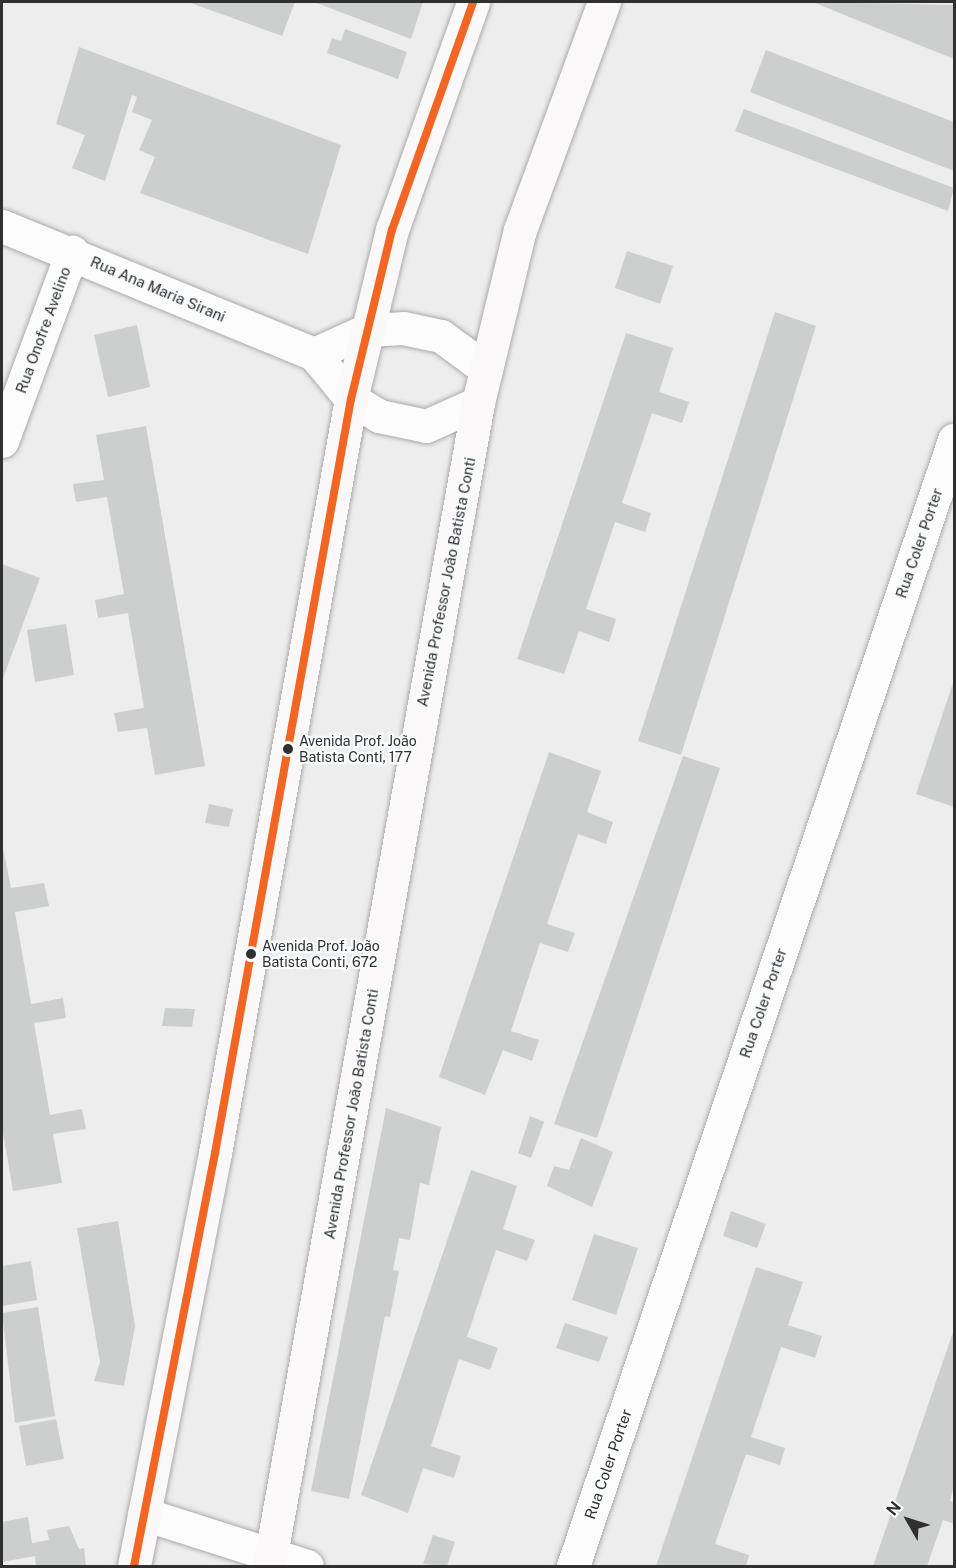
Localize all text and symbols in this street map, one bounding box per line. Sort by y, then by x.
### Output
street label: Rua Ana Maria Sirani [88,252,228,326]
street label: Rua Onofre Avelino [12,264,74,396]
street label: Avenida Professor João Batista Conti [413,456,479,708]
street label: Rua Coler Porter [892,486,946,600]
place label: Avenida Prof. João Batista Conti, 177 [299,733,417,766]
marker: Avenida Prof. João Batista Conti, 177 [282,743,294,755]
place label: Avenida Prof. João Batista Conti, 672 [262,938,380,970]
street label: Rua Coler Porter [736,946,790,1060]
marker: Avenida Prof. João Batista Conti, 672 [245,948,257,960]
street label: Avenida Professor João Batista Conti [320,987,382,1241]
street label: Rua Coler Porter [581,1407,635,1521]
north arrow [878,1490,938,1550]
text: N [882,1498,905,1519]

